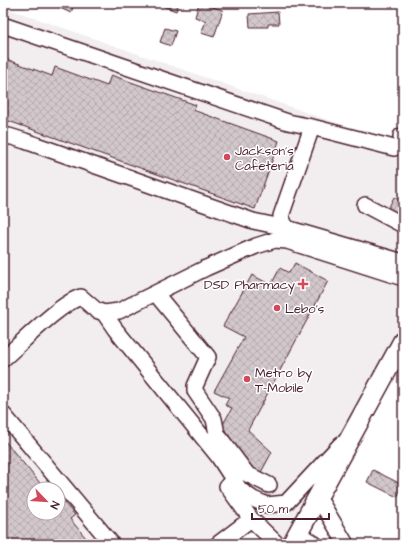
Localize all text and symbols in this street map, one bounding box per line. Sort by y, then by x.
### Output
place label: Jackson's Cafeteria [235,142,294,175]
marker: Jackson's Cafeteria [222,152,232,162]
place label: DSD Pharmacy [204,276,295,295]
marker: DSD Pharmacy [298,279,308,289]
place label: Lebo's [285,300,325,318]
marker: Lebo's [272,303,282,313]
place label: Metro by T-Mobile [255,364,312,397]
marker: Metro by T-Mobile [242,374,252,384]
north arrow [26,481,66,521]
scale bar [252,495,329,521]
text: N [46,499,63,511]
text: 50 m [258,501,289,518]

